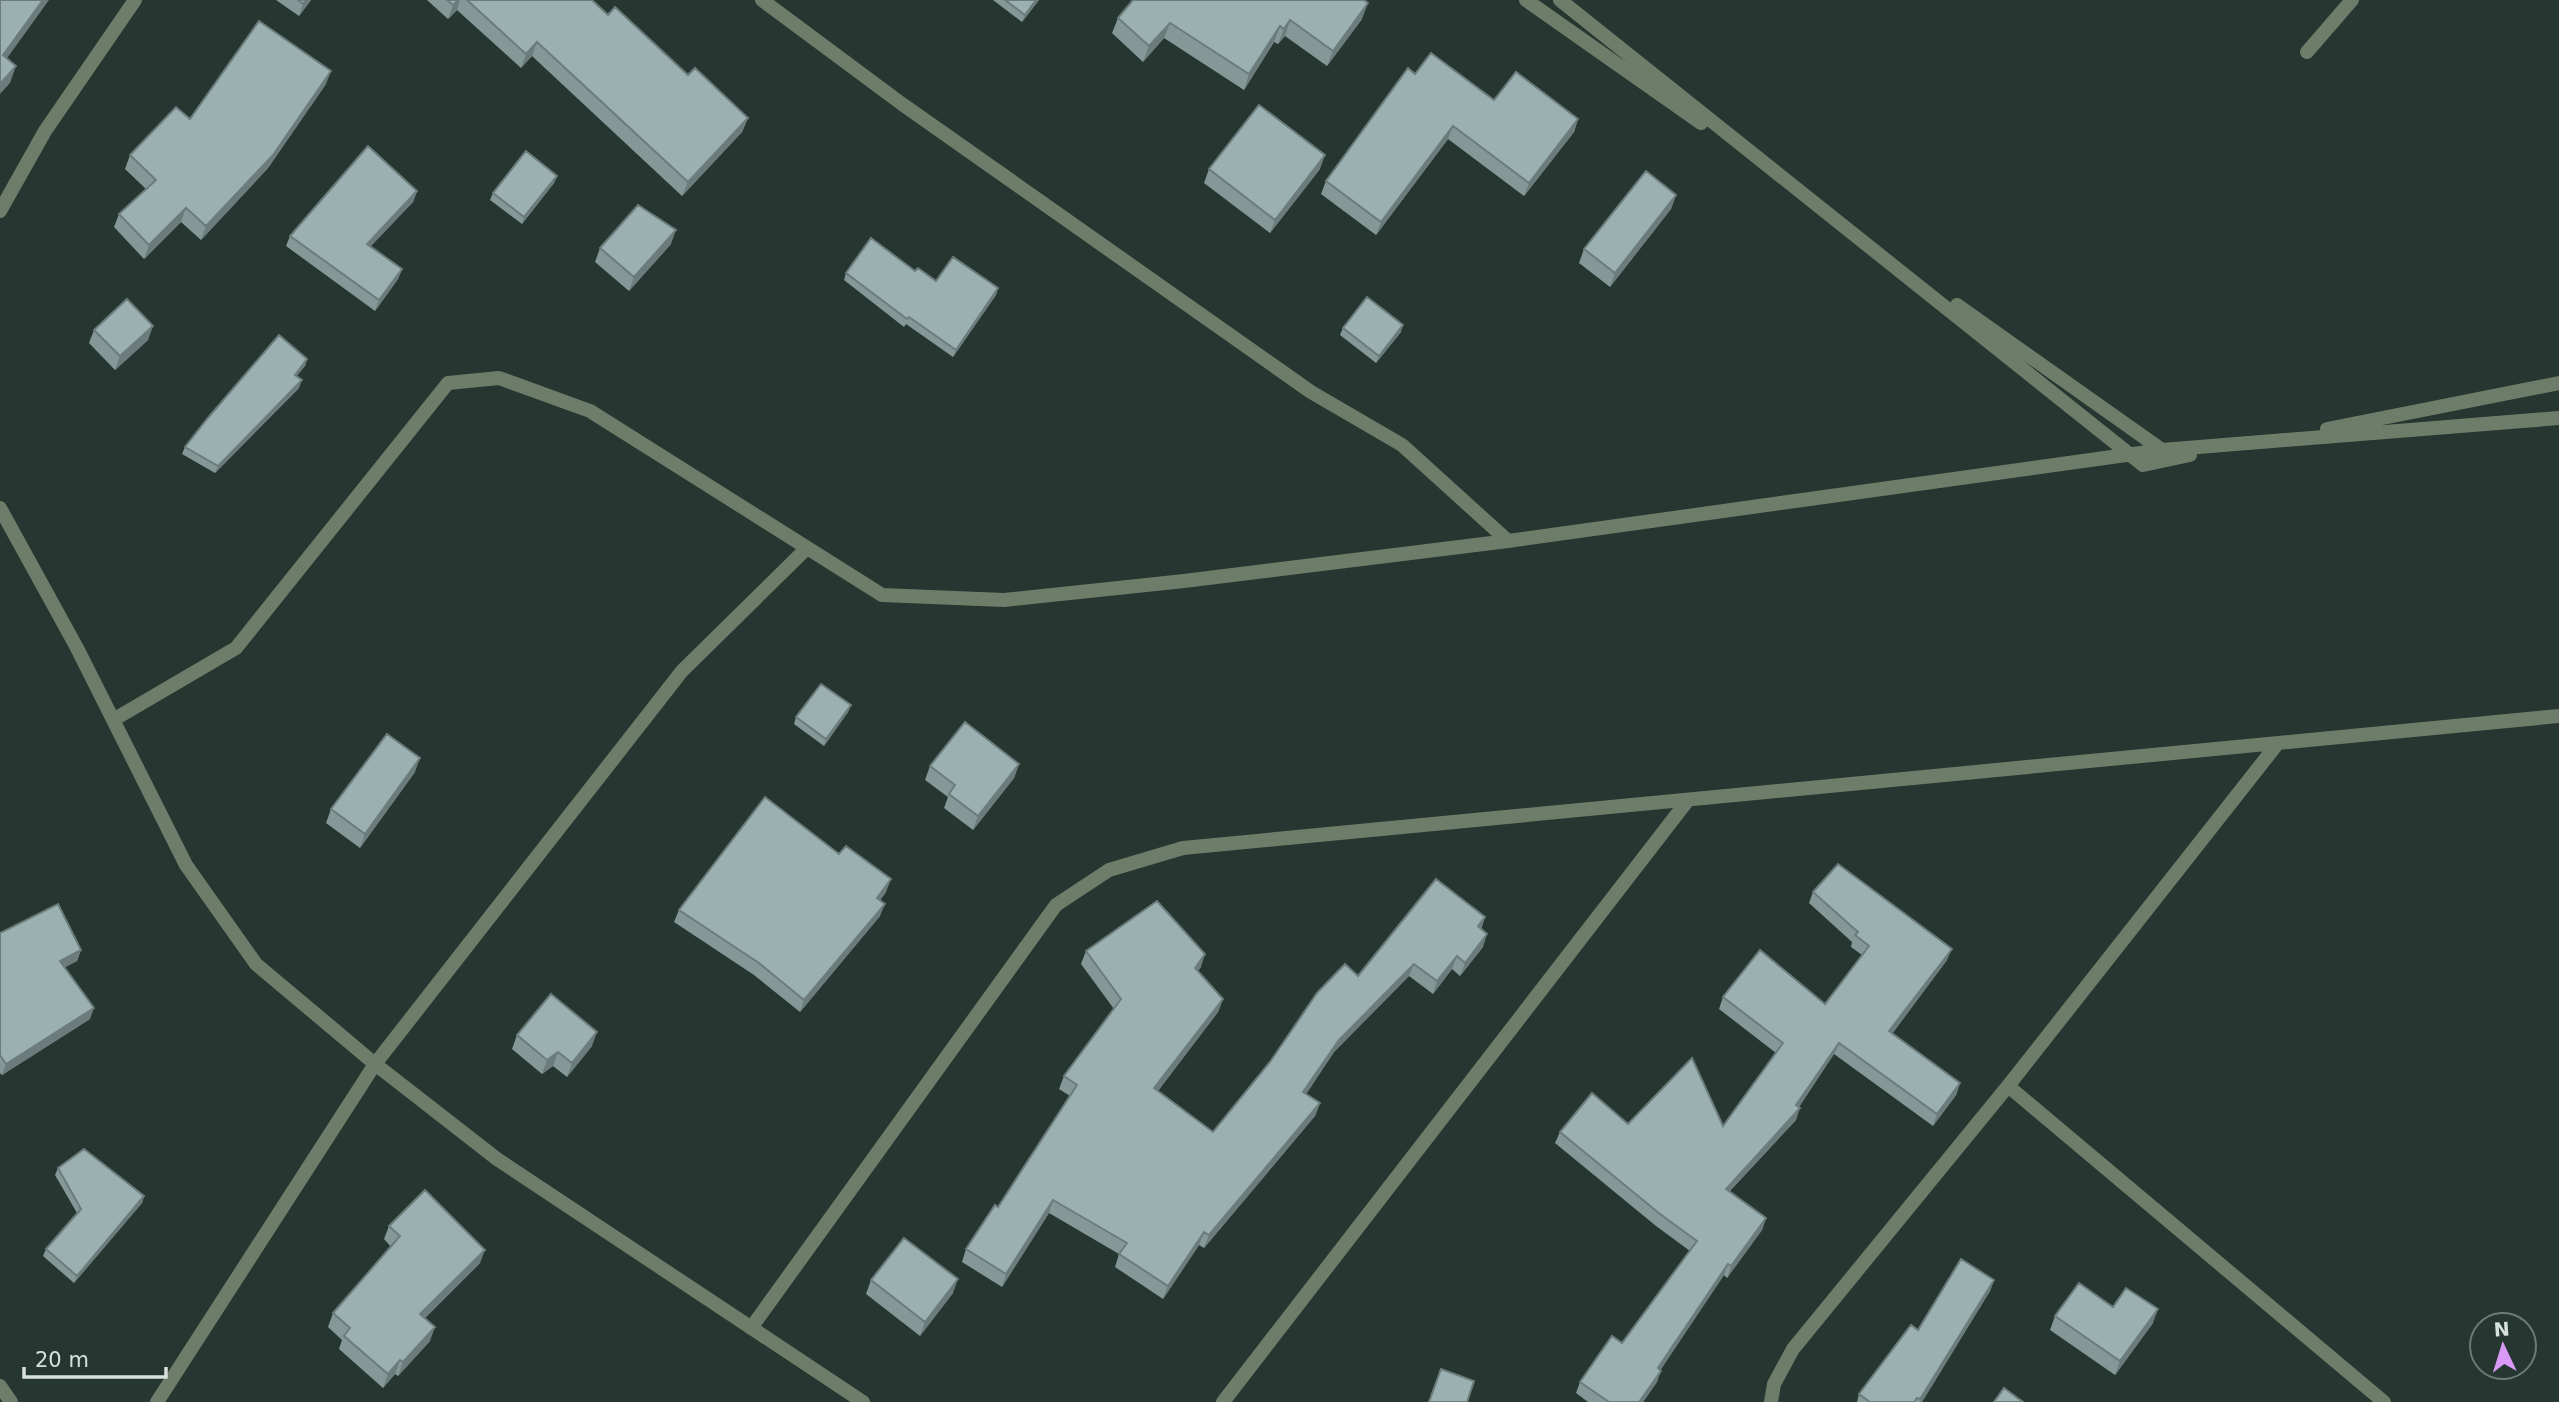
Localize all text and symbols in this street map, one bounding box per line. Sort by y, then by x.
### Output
north arrow [2468,1311,2538,1381]
text: N [2493,1318,2511,1341]
scale bar [24,1336,166,1380]
text: 20 m [35,1348,89,1372]

